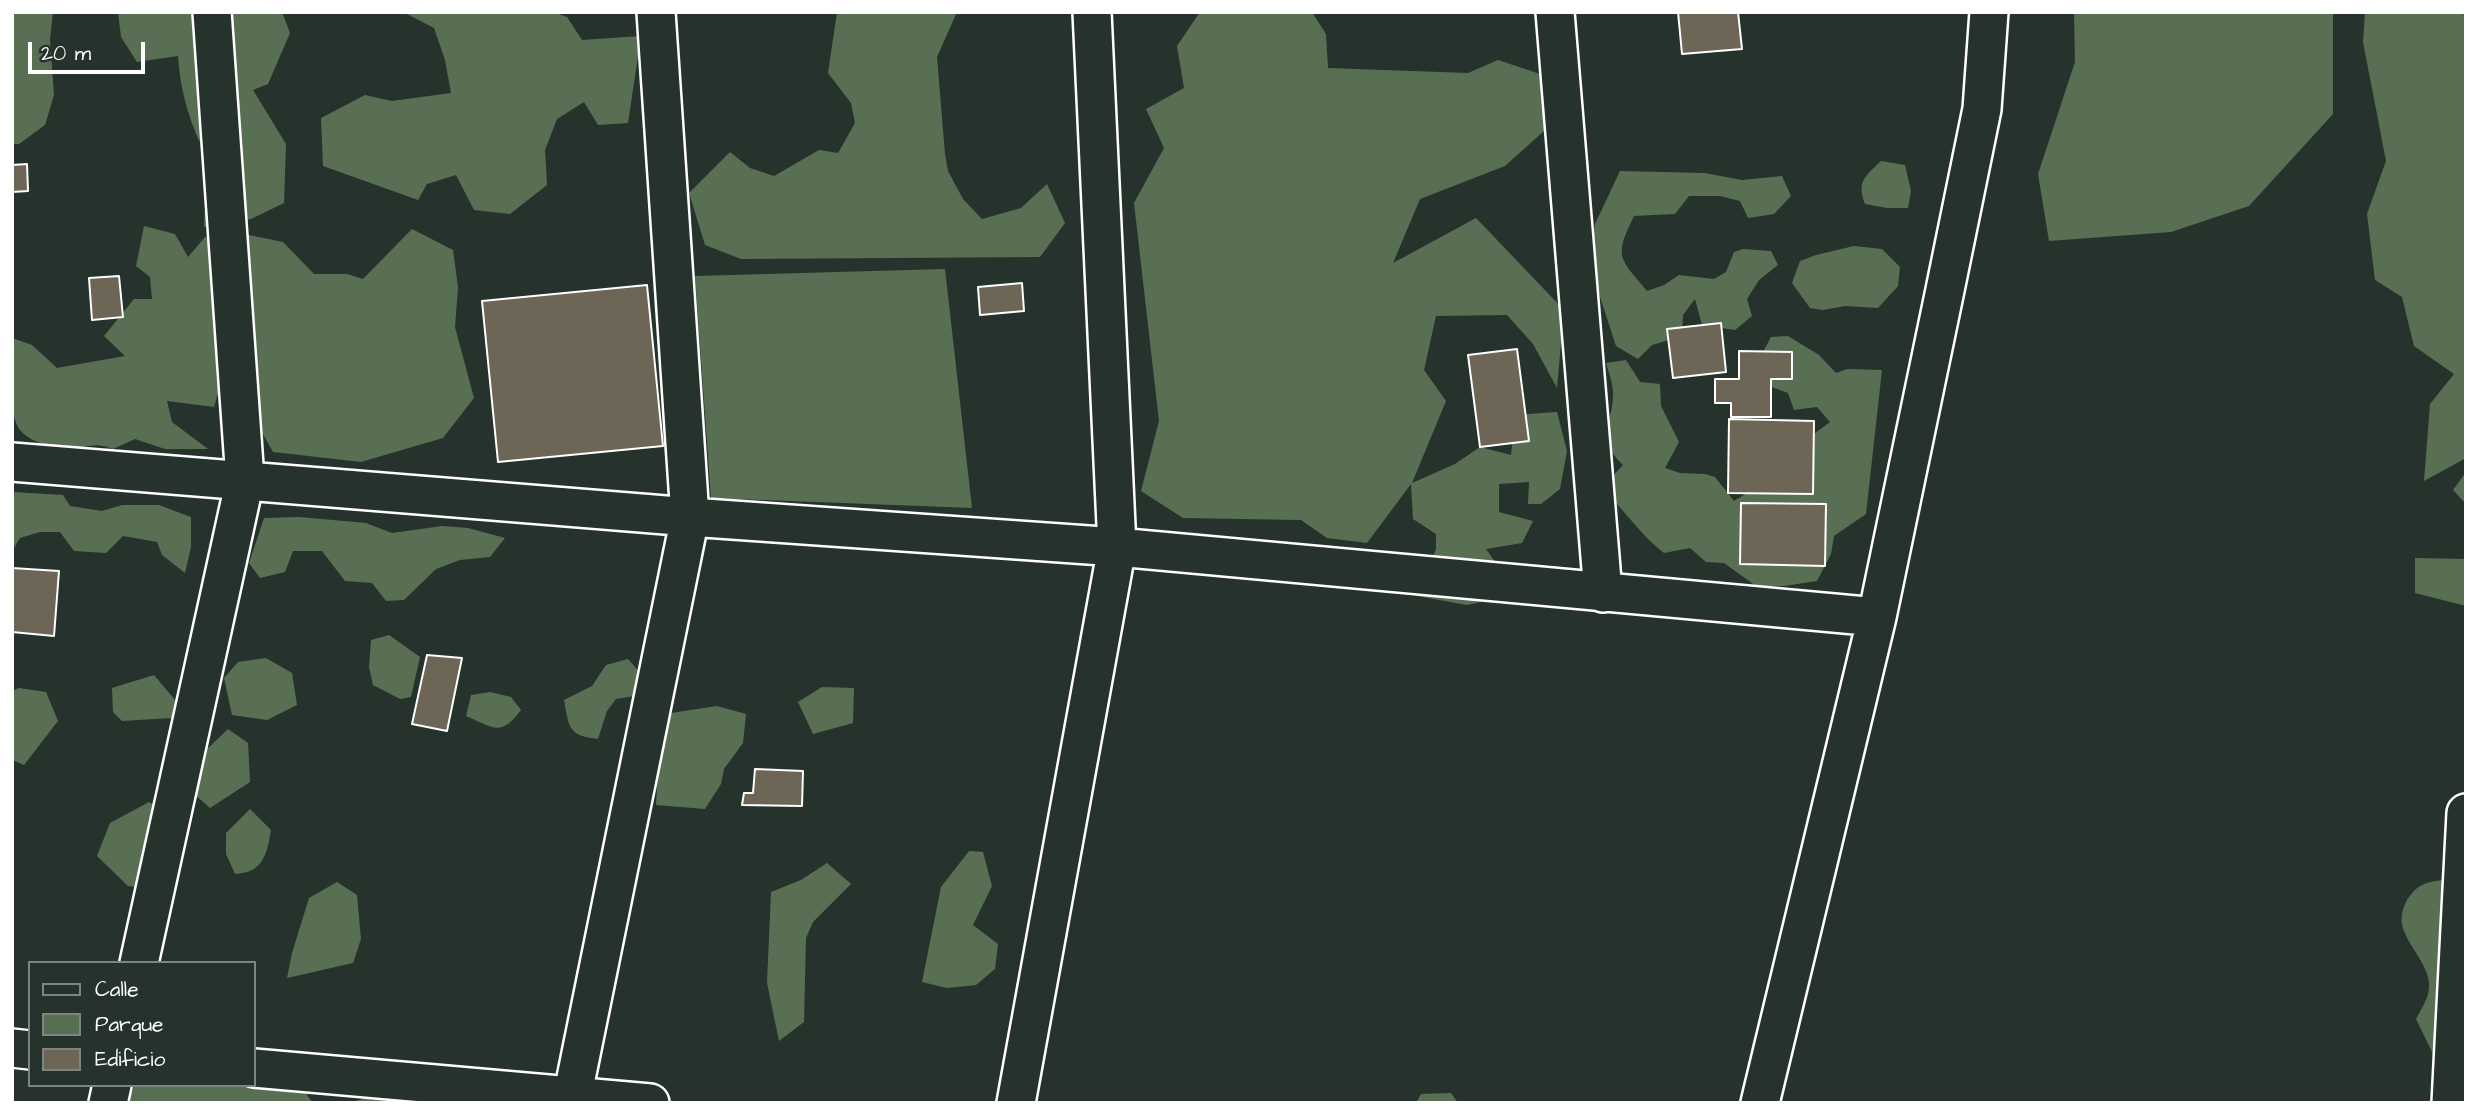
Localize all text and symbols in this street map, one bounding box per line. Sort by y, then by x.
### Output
scale bar [32,28,149,72]
text: 20 m [41,39,91,68]
legend [28,961,256,1087]
text: Calle [95,975,139,1004]
text: Parque [95,1010,163,1039]
text: Edificio [95,1045,165,1074]

